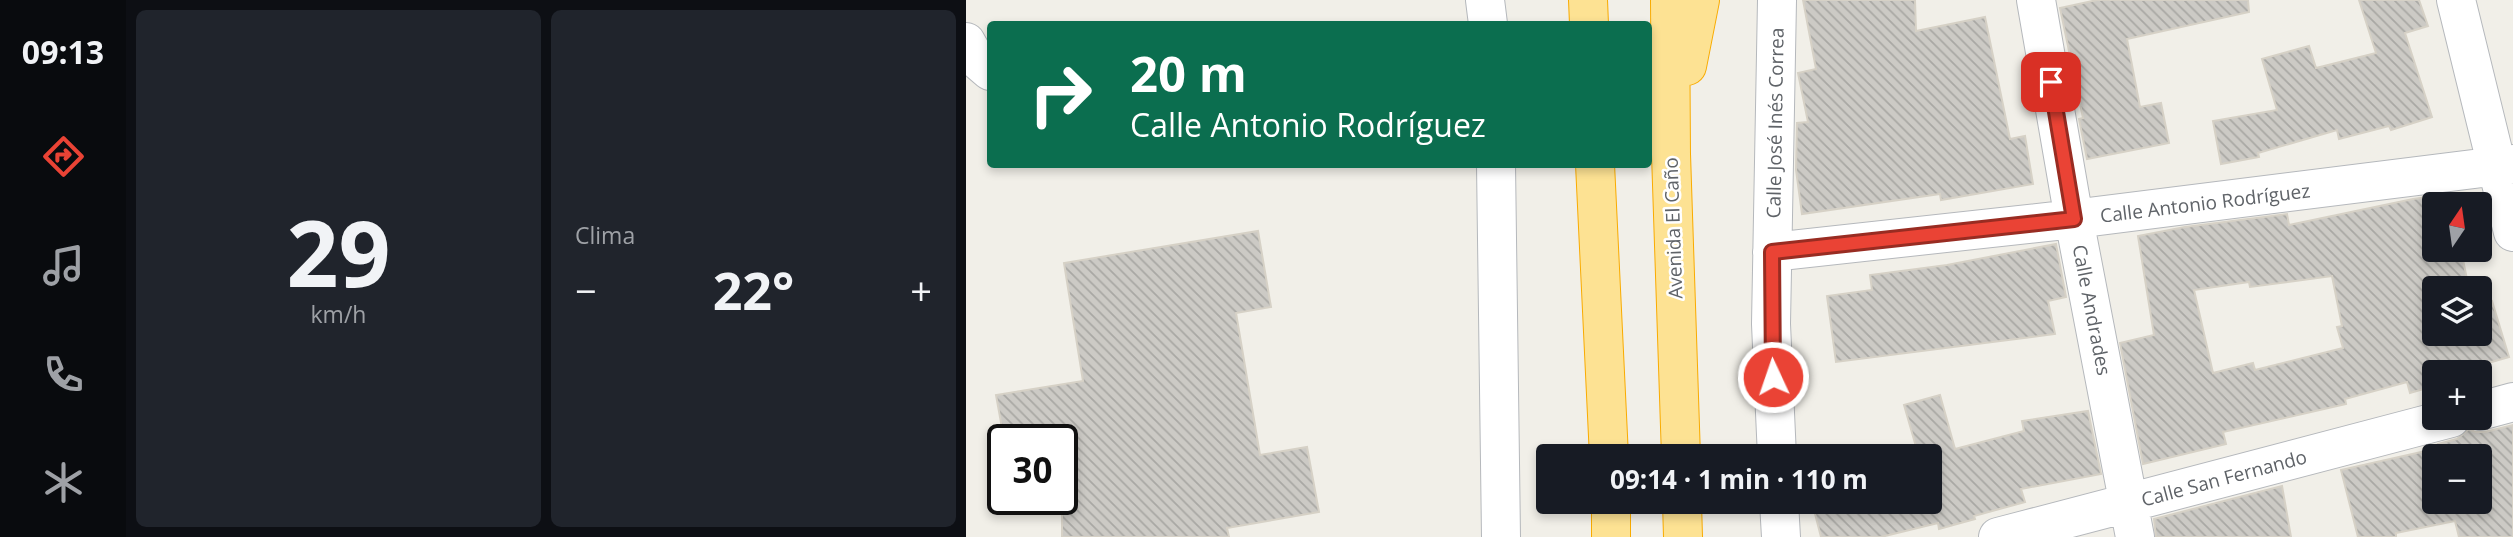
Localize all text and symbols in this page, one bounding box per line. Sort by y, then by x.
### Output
street label: Calle José Inés Correa [1760,27,1790,219]
text: 09:13 [22,30,104,73]
text: 20 m [1130,40,1247,106]
icon: right [1015,49,1106,140]
pin [2021,52,2081,112]
icon: arrive [2032,63,2070,101]
text: Calle Antonio Rodríguez [1130,103,1486,146]
icon: directions [39,132,88,181]
street label: Avenida El Caño [1658,157,1688,299]
street label: Calle Antonio Rodríguez [2099,177,2312,229]
text: 29 [286,190,391,314]
north arrow [2422,192,2492,262]
map controls [2422,192,2492,514]
text: Clima [575,219,635,251]
icon: music [39,241,88,290]
street label: Calle Andrades [2067,242,2117,378]
text: 22° [713,254,794,325]
text: − [575,264,597,316]
text: + [910,264,932,316]
button: layers [2422,276,2492,346]
text: km/h [311,298,366,330]
position arrow [1736,340,1810,414]
icon: phone [39,350,88,399]
button: + [2422,360,2492,430]
speed limit sign: 30 [987,424,1078,515]
street label: Calle San Fernando [2138,443,2310,513]
button: − [2422,444,2492,514]
icon: climate [39,458,88,507]
text: 09:14 · 1 min · 110 m [1610,461,1868,497]

